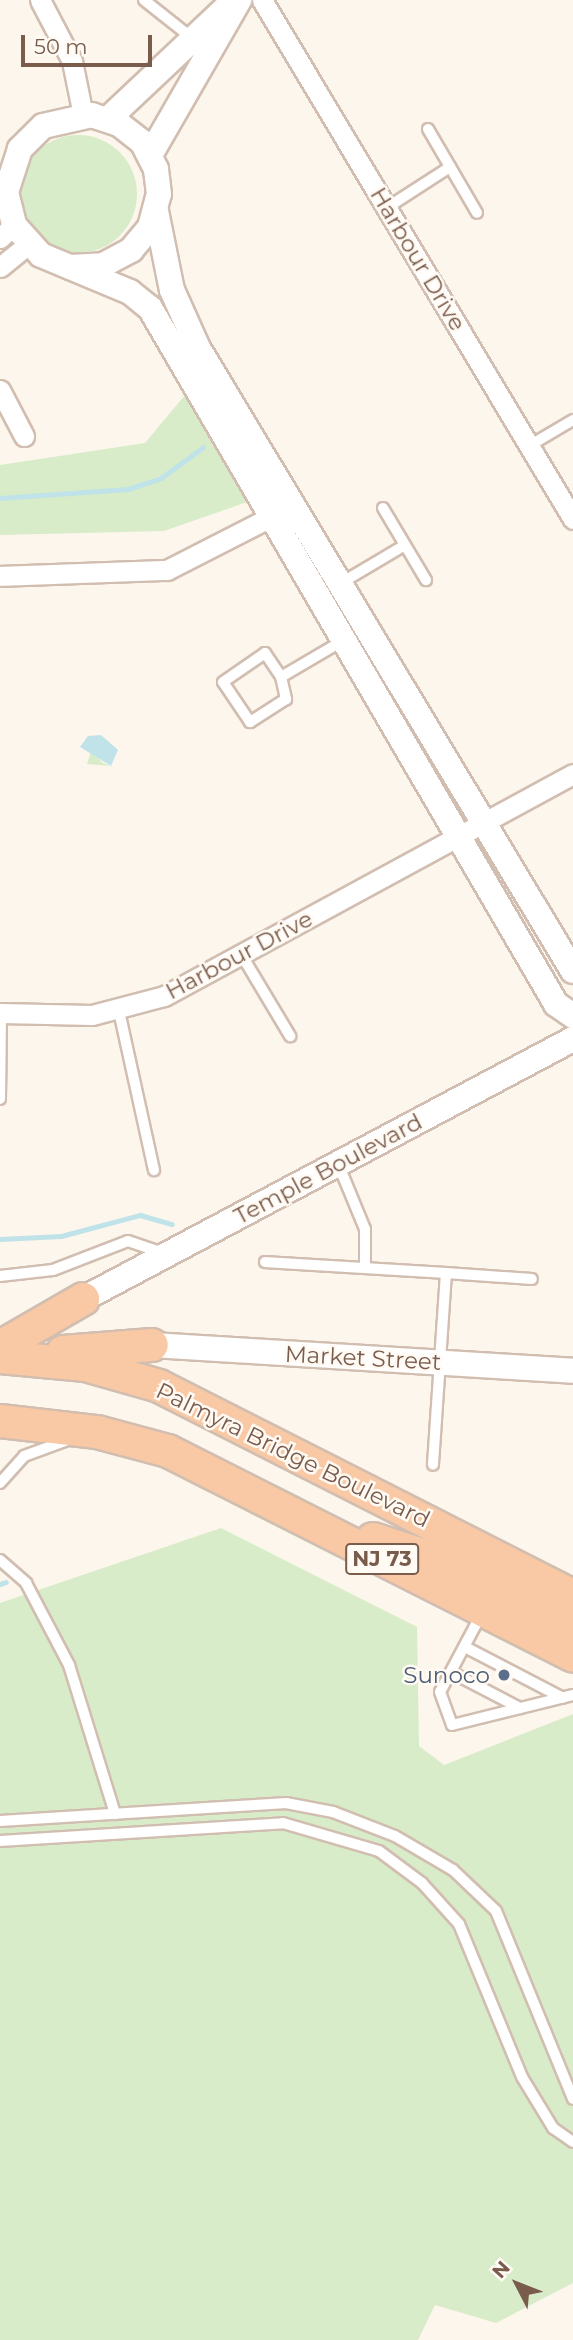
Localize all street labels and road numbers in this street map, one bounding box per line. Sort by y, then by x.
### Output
street label: Harbour Drive [364,182,472,336]
street label: Harbour Drive [161,905,317,1005]
street label: Temple Boulevard [229,1108,427,1230]
street label: Market Street [284,1340,442,1376]
street label: Palmyra Bridge Boulevard [152,1377,434,1533]
road number: NJ 73 [344,1542,420,1576]

